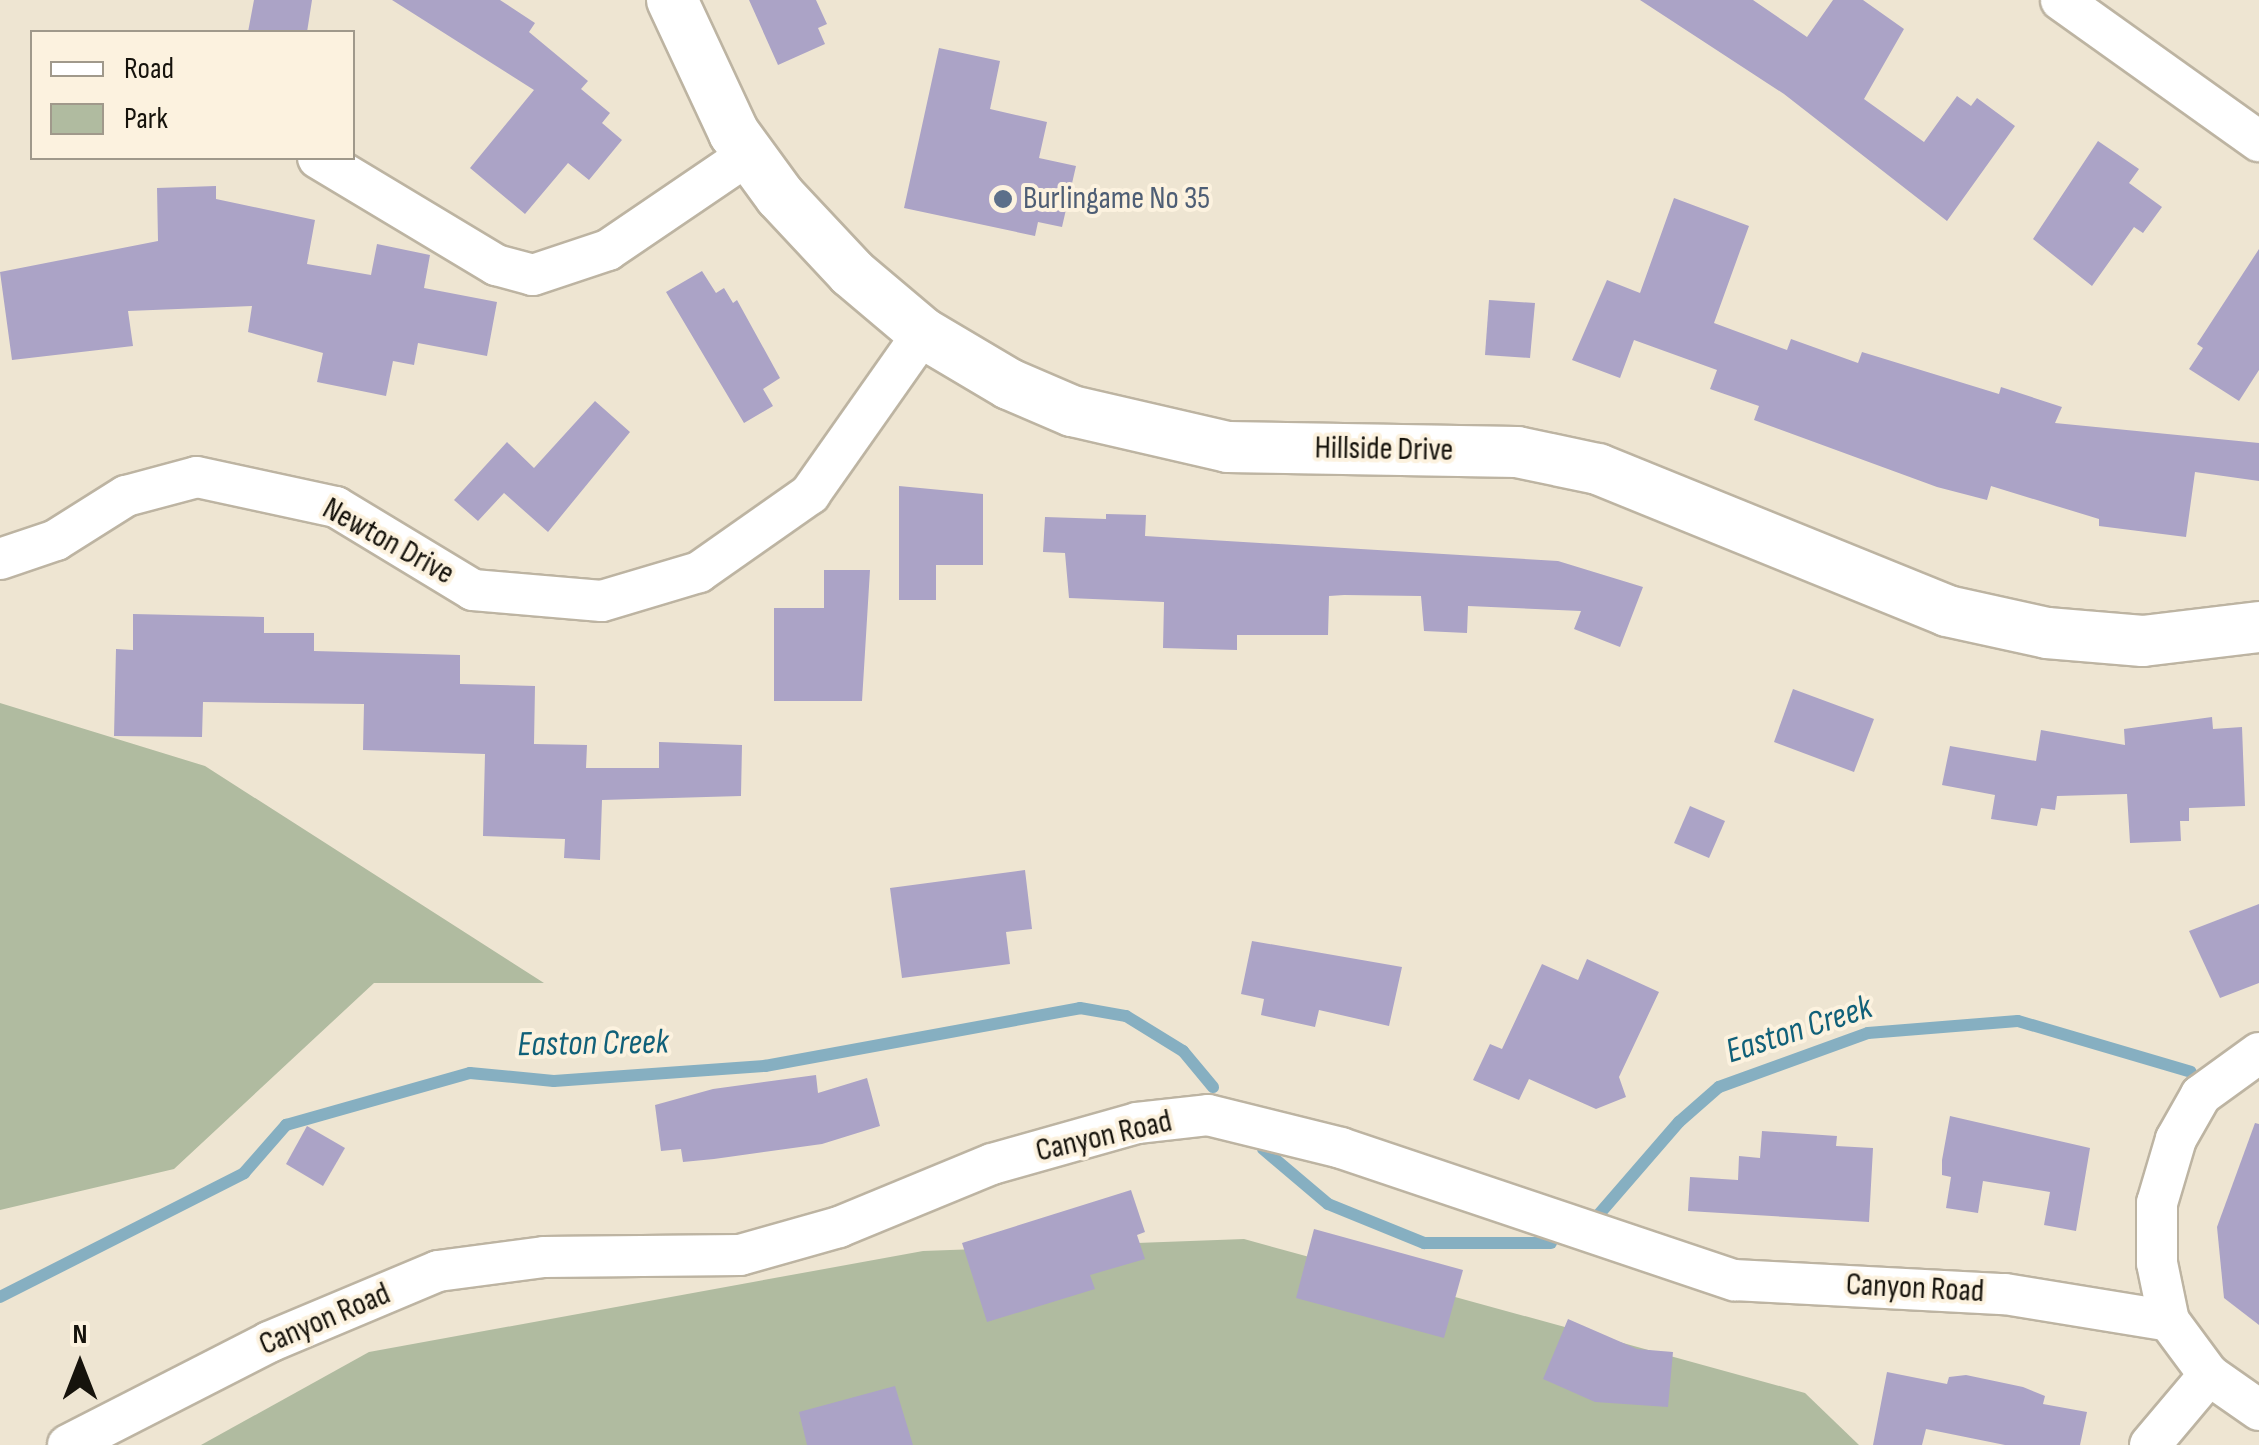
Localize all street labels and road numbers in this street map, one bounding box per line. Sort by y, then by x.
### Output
street label: Hillside Drive [1314,430,1454,470]
street label: Newton Drive [316,490,460,594]
street label: Canyon Road [1032,1103,1176,1171]
street label: Canyon Road [1845,1266,1985,1312]
street label: Canyon Road [254,1275,396,1365]

